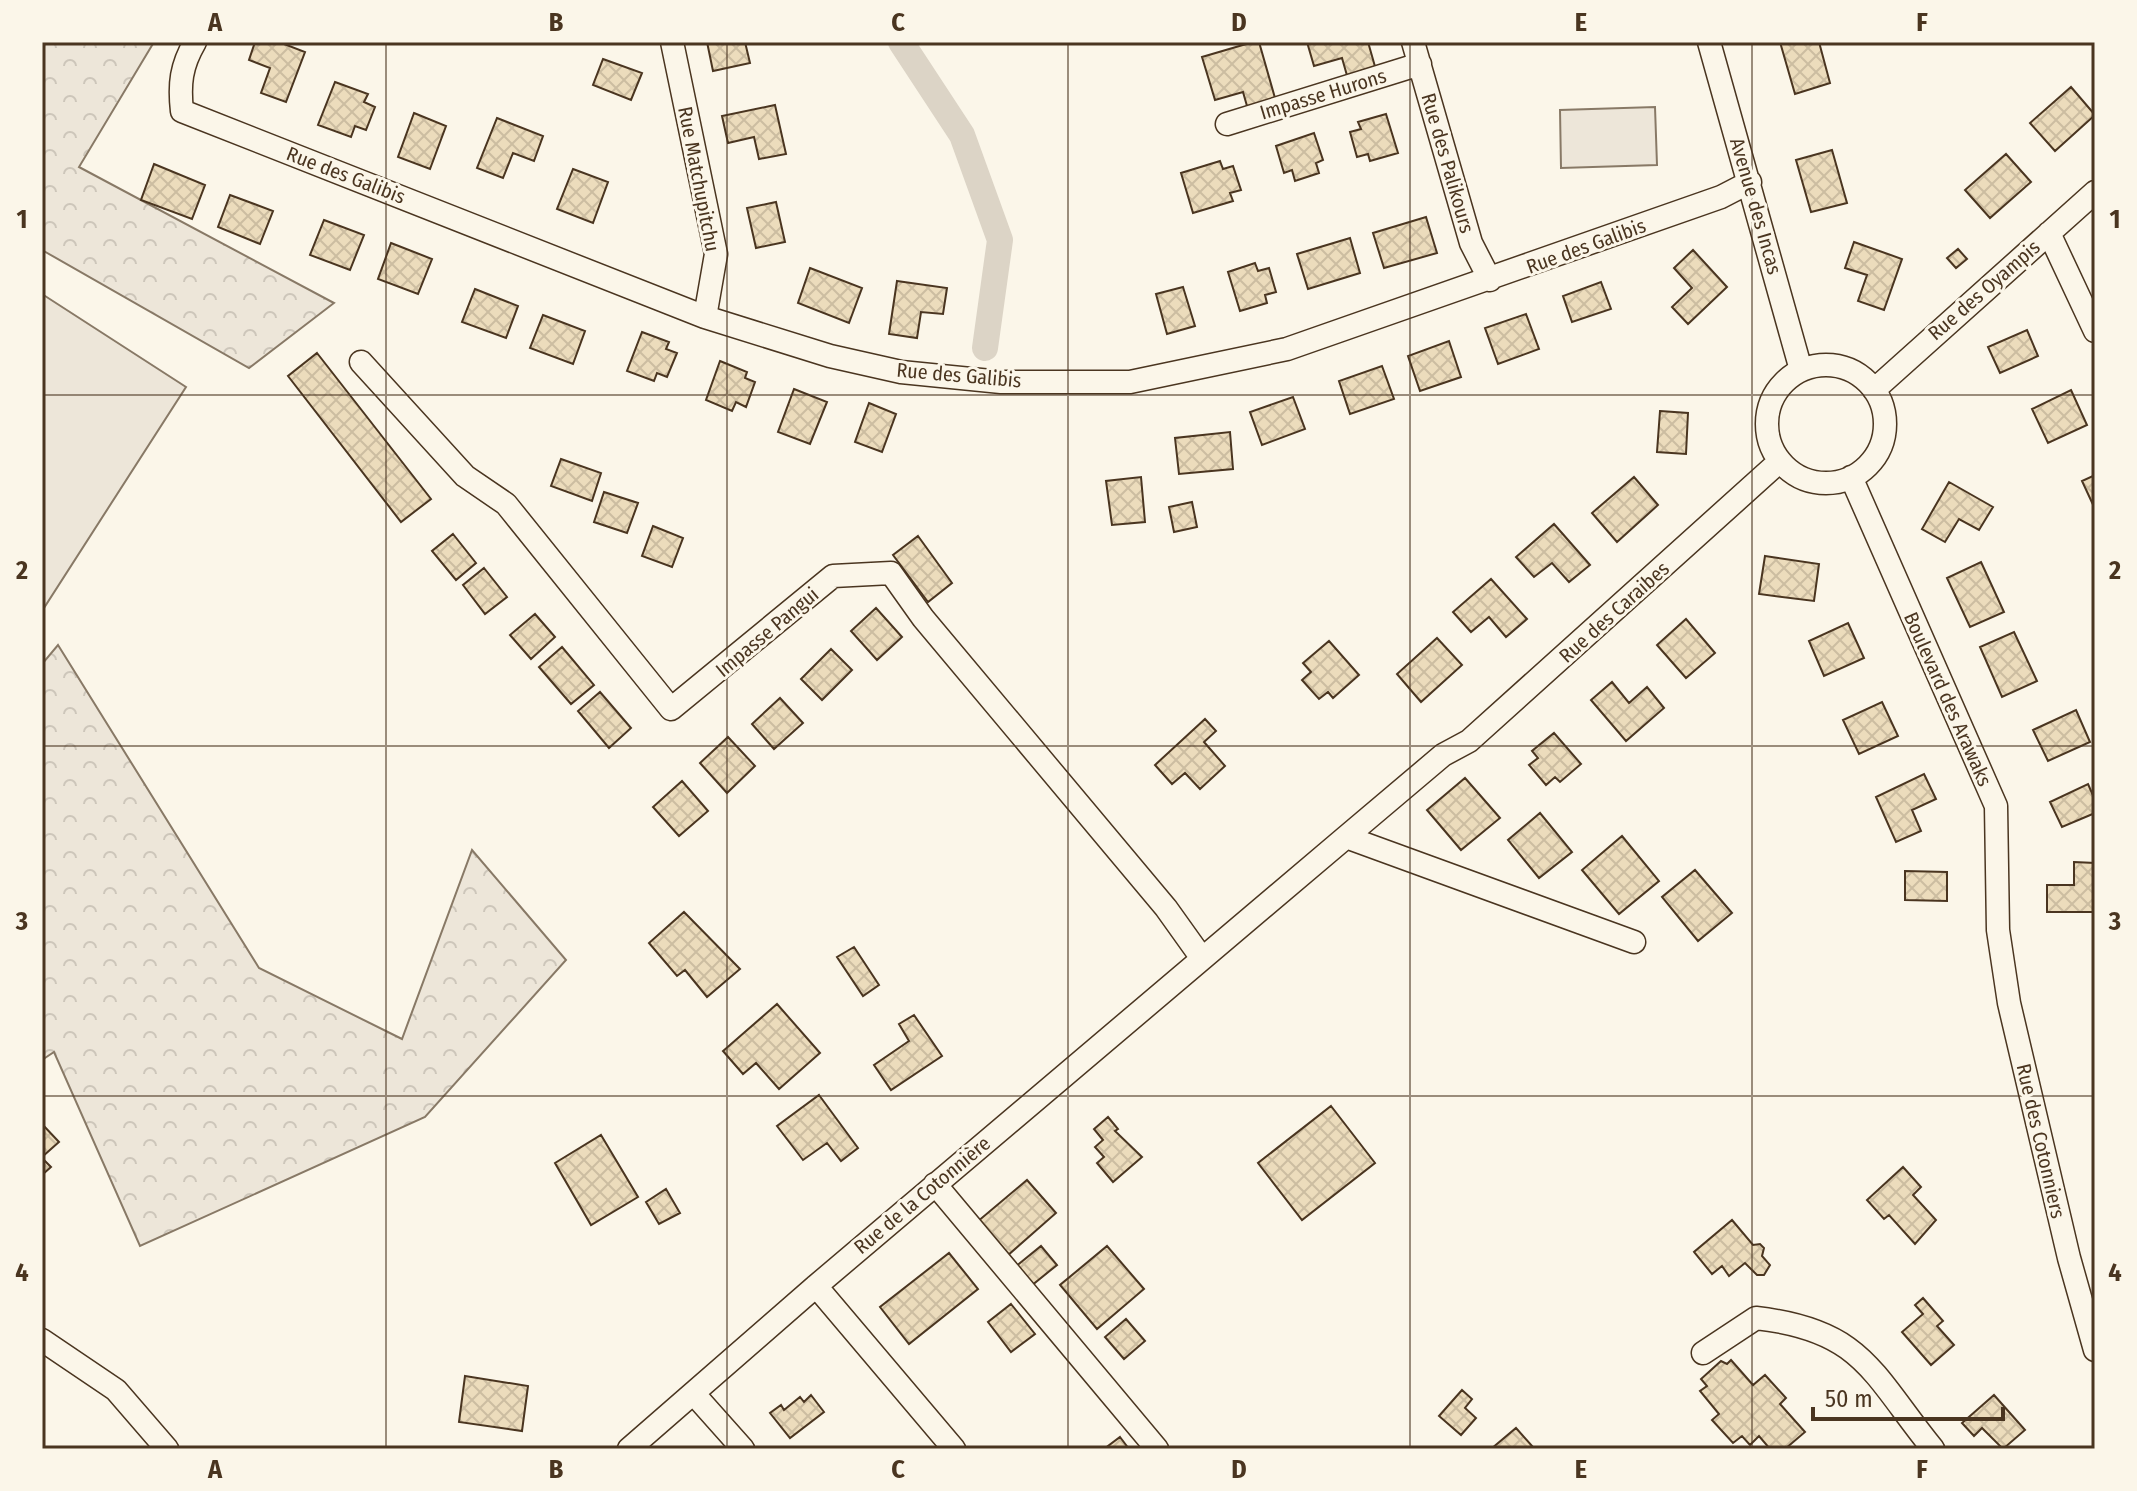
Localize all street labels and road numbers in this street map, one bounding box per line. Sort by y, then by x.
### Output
street label: Impasse Hurons [1257,63,1389,125]
street label: Rue des Palikours [1417,90,1479,236]
street label: Rue Matchupitchu [673,104,725,254]
street label: Avenue des Incas [1725,135,1787,277]
street label: Rue des Galibis [283,141,409,209]
street label: Rue des Galibis [1523,213,1649,279]
street label: Rue des Oyampis [1923,235,2045,345]
street label: Rue des Galibis [895,358,1023,392]
street label: Rue des Caraibes [1554,556,1674,668]
street label: Impasse Pangui [711,582,823,682]
street label: Boulevard des Arawaks [1899,608,1997,790]
street label: Rue des Cotonniers [2012,1061,2070,1221]
street label: Rue de la Cotonnière [849,1131,995,1259]

